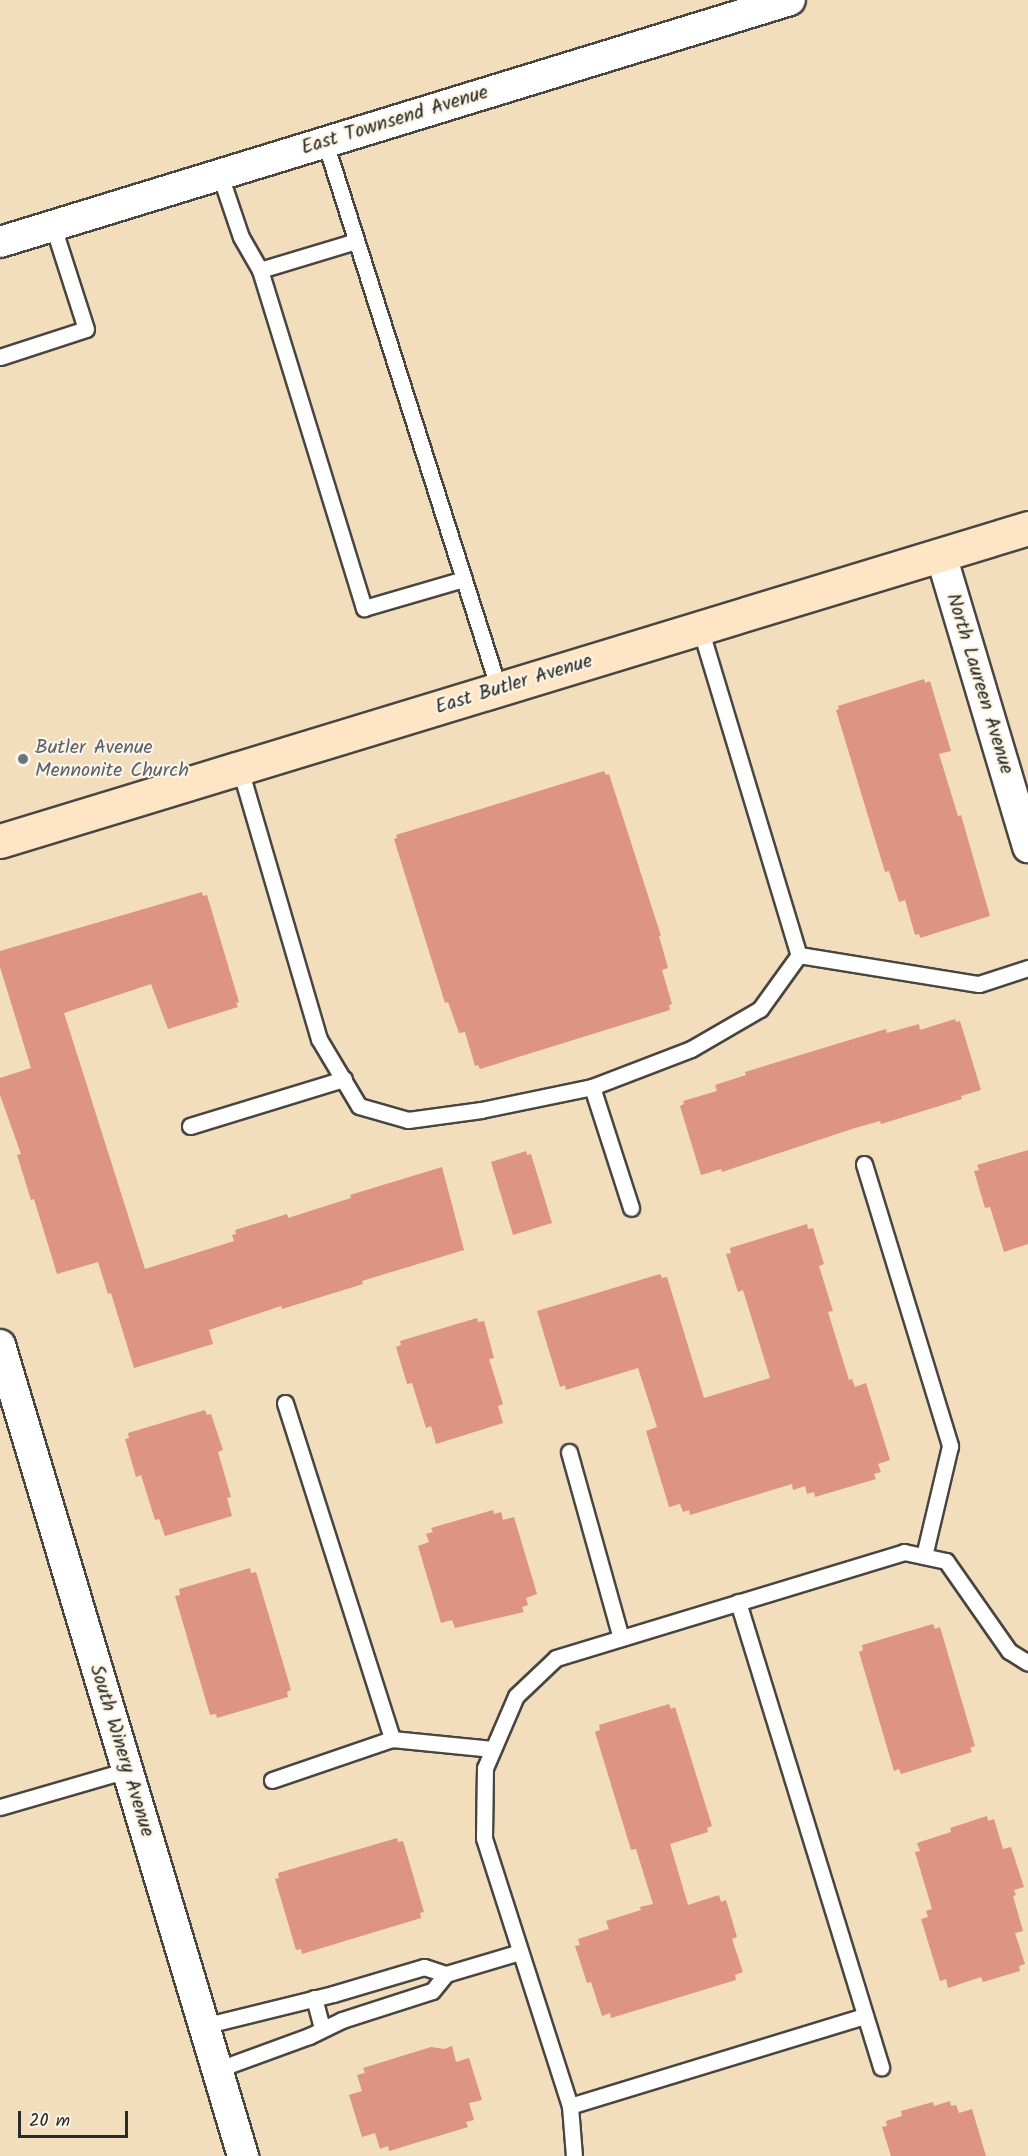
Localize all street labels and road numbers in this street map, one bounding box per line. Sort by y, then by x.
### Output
street label: East Townsend Avenue [299,81,491,161]
street label: North Laureen Avenue [940,591,1018,777]
street label: East Butler Avenue [433,650,595,720]
street label: South Winery Avenue [83,1662,159,1840]

